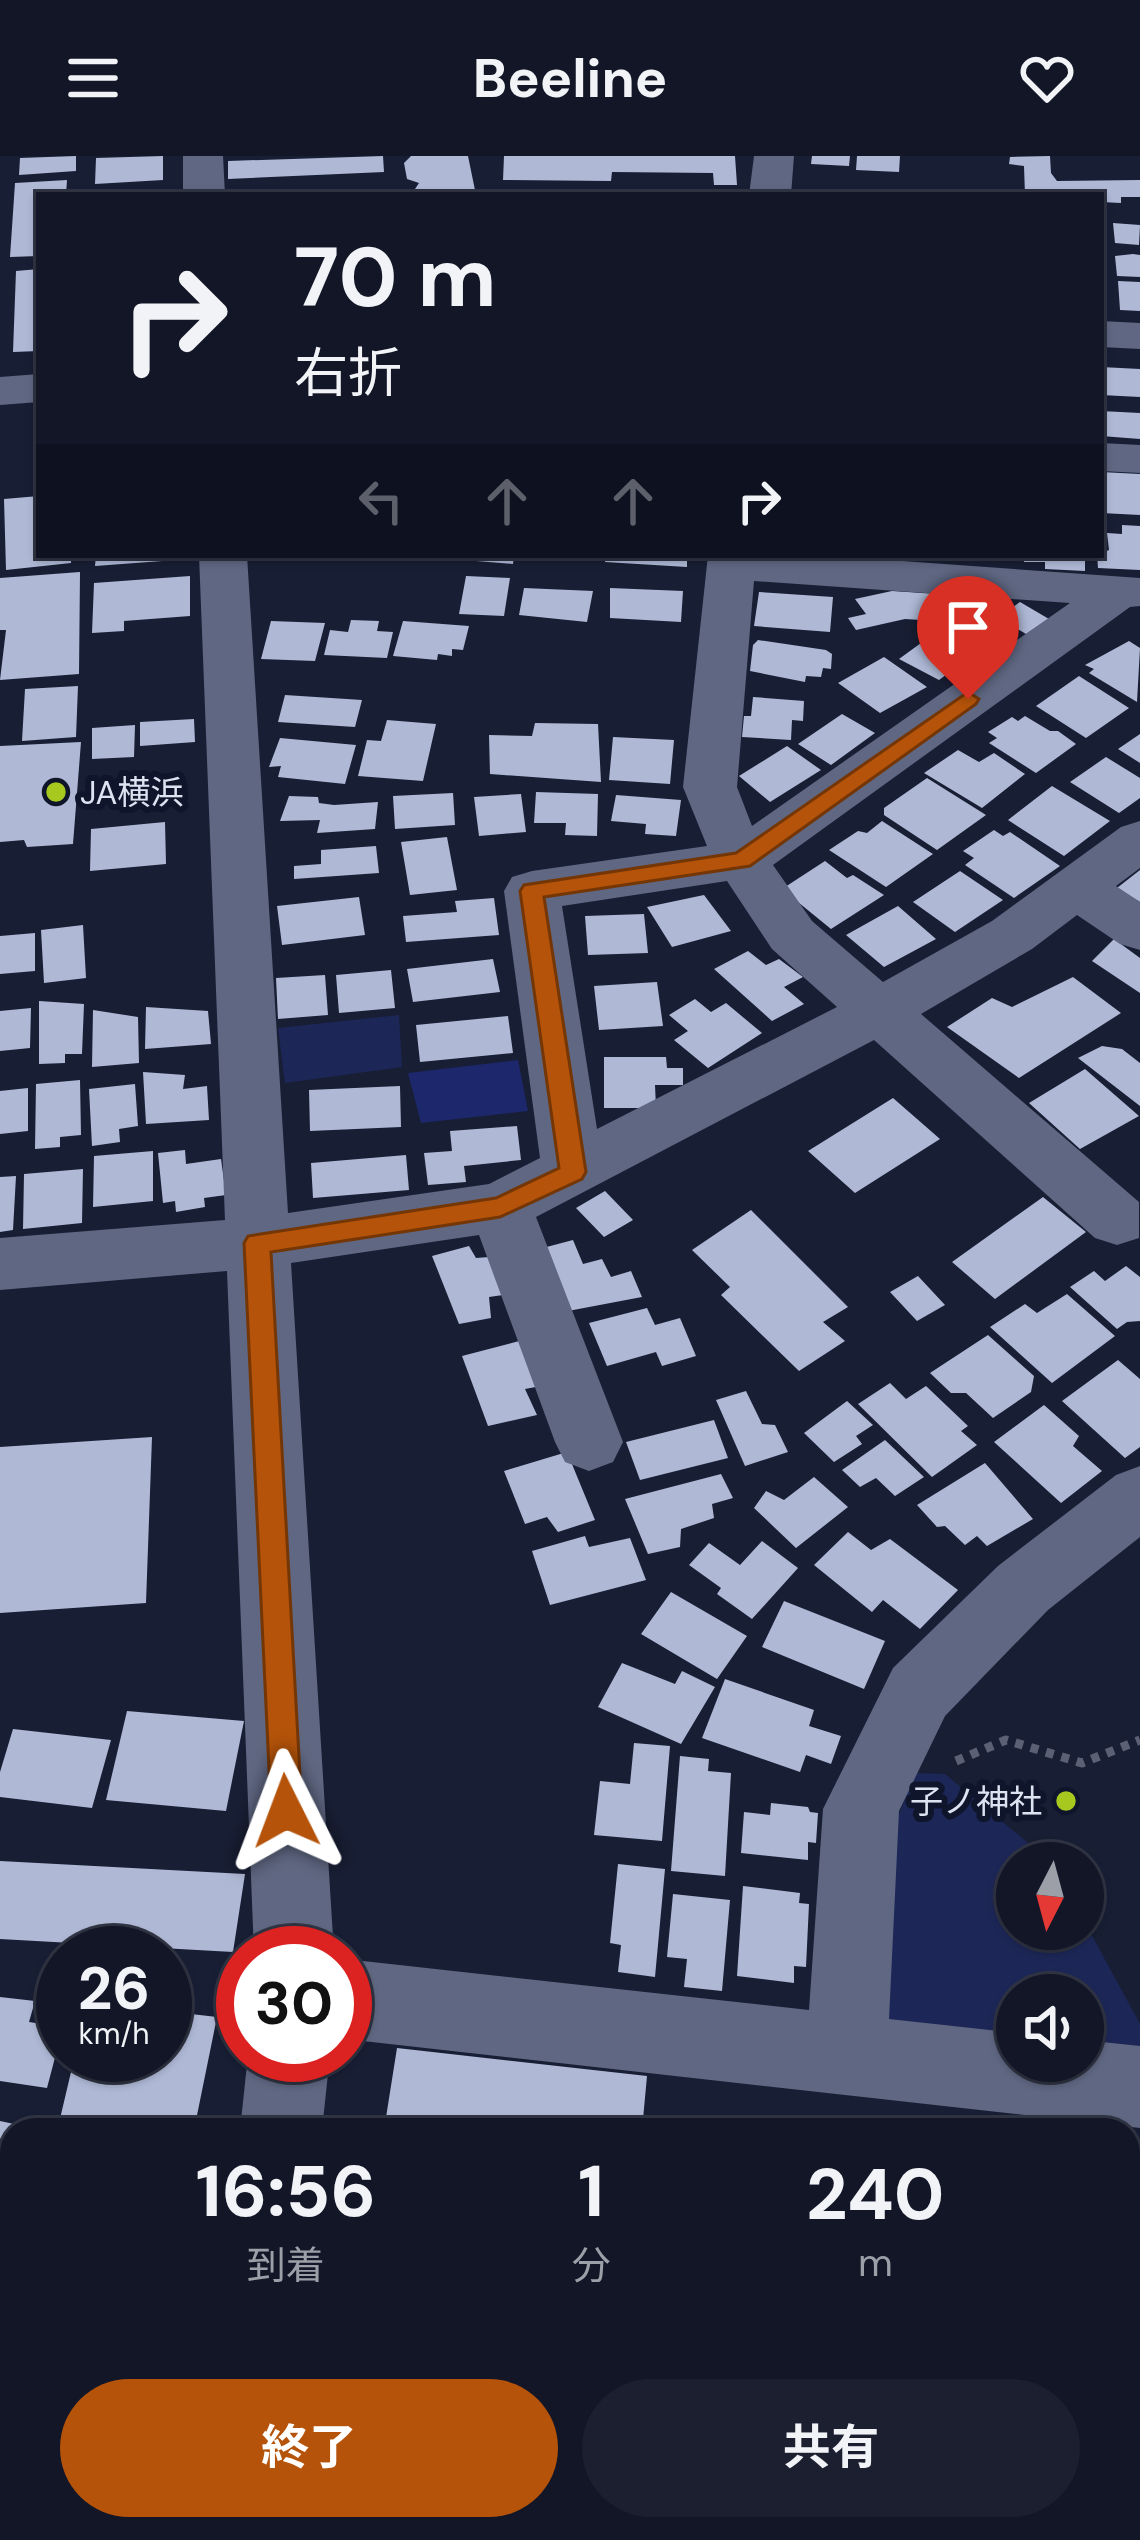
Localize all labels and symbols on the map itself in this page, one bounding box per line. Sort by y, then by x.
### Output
pin [917,576,1019,699]
place label: JA横浜 [80,771,183,814]
marker: JA横浜 [43,779,69,805]
position arrow [223,1748,349,1874]
place label: 子ノ神社 [910,1780,1042,1823]
marker: 子ノ神社 [1053,1788,1079,1814]
north arrow [996,1842,1104,1950]
speed limit sign: 30 [216,1926,372,2082]

